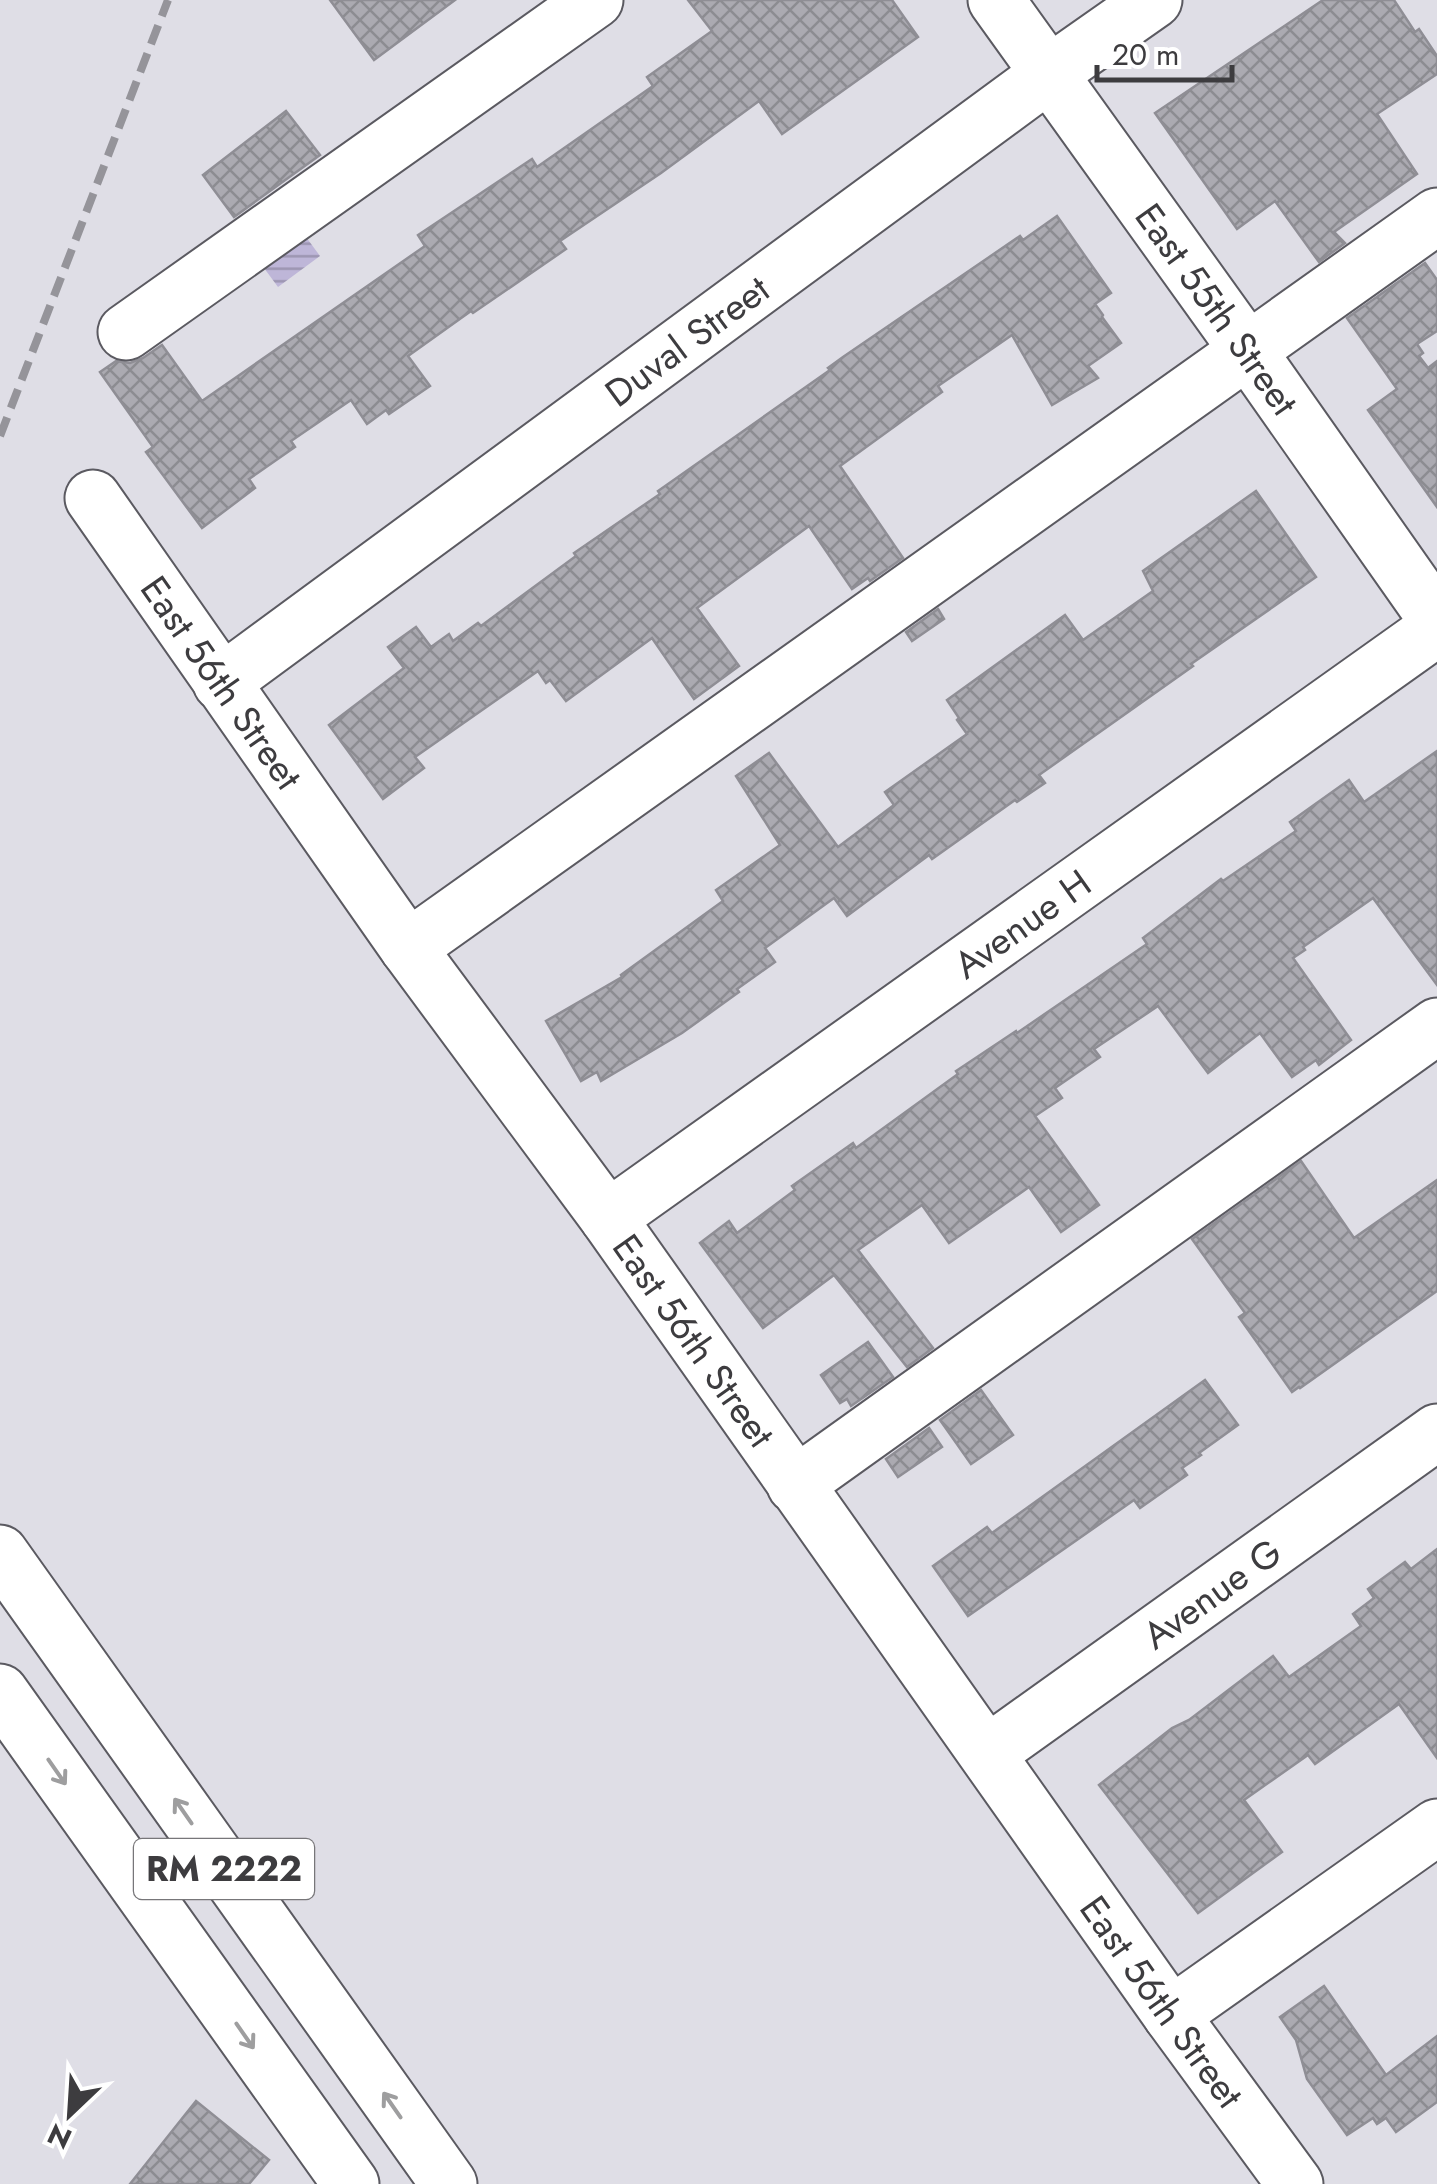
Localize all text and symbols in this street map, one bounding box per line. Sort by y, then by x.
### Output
scale bar [1097,20,1232,82]
text: 20 m [1112,33,1179,76]
street label: East 55th Street [1123,191,1312,426]
street label: Duval Street [593,261,780,419]
street label: East 56th Street [128,564,316,800]
street label: Avenue H [942,856,1102,991]
street label: East 56th Street [600,1222,789,1458]
street label: Avenue G [1131,1524,1292,1662]
one-way arrow [46,1757,67,1785]
one-way arrow [173,1798,194,1825]
road number: RM 2222 [134,1839,314,1899]
street label: East 56th Street [1067,1884,1257,2119]
one-way arrow [234,2022,255,2049]
north arrow [20,2064,120,2164]
one-way arrow [382,2091,403,2119]
text: N [41,2113,78,2159]

